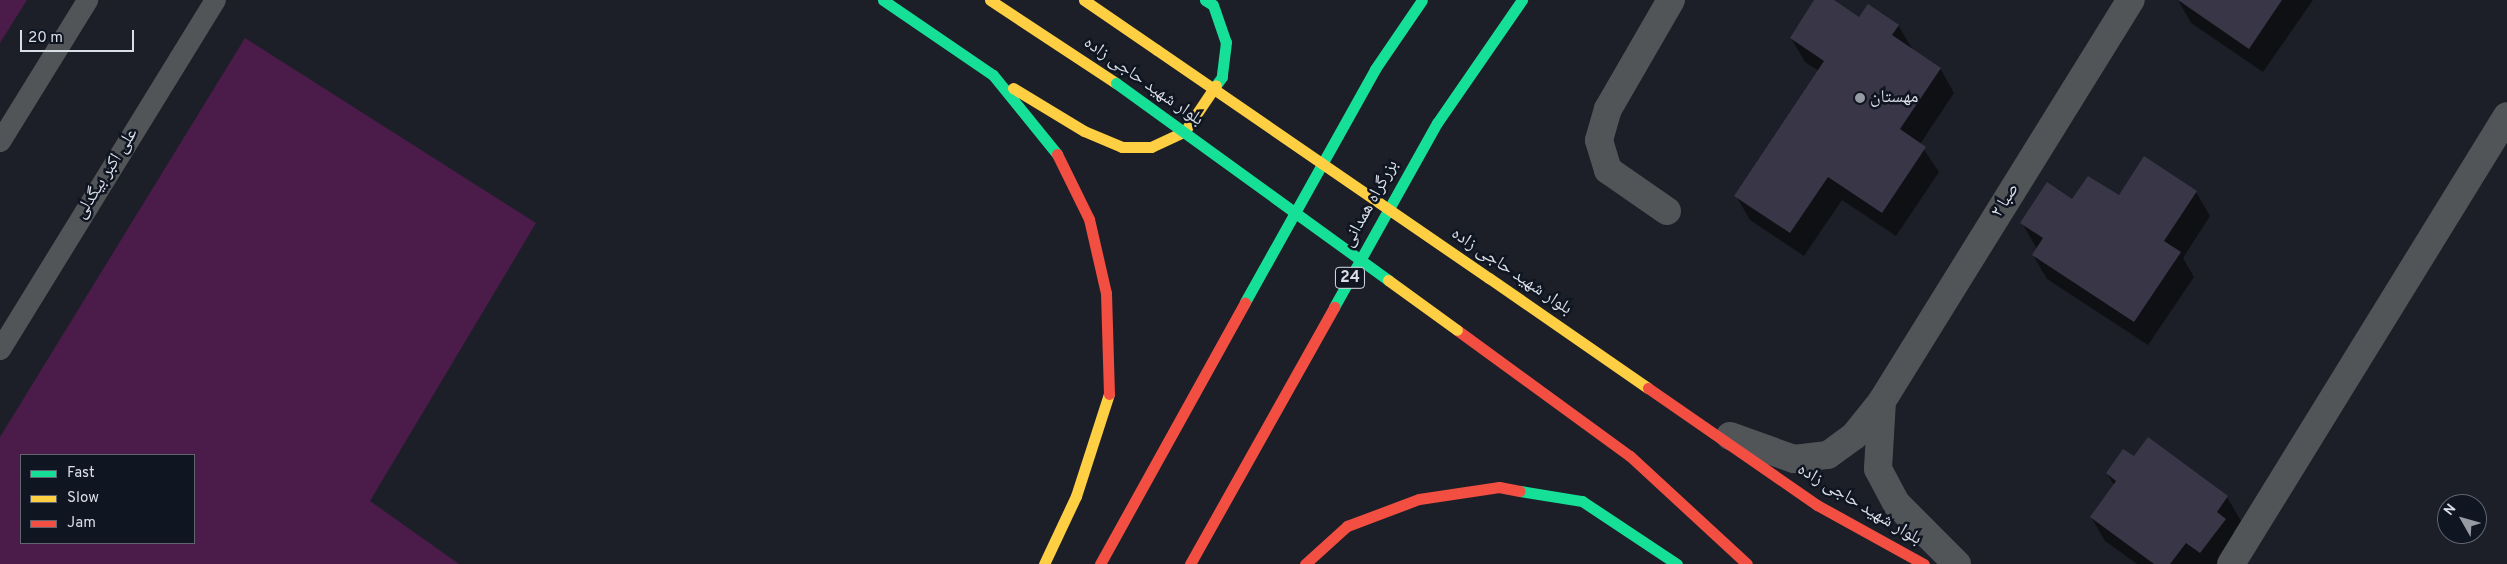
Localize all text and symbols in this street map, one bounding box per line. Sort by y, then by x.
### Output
scale bar [22,20,136,52]
text: 20 m [28,29,63,48]
street label: بلوار شهید حاجی زاده [1079,33,1207,131]
place label: مهستان [1870,87,1919,109]
marker: مهستان [1854,92,1866,104]
street label: علی اکبر بیگدلی [71,125,143,223]
street label: بزرگراه همدانی [1338,157,1404,251]
street label: صبا ۲ [1987,180,2025,222]
street label: بلوار شهید حاجی زاده [1446,224,1576,320]
road number: 24 [1334,264,1366,292]
legend [20,454,195,544]
street label: بلوار شهید حاجی زاده [1793,459,1925,551]
text: Fast [67,464,95,483]
text: Slow [67,489,99,508]
north arrow [2437,494,2487,544]
text: N [2441,501,2460,519]
text: Jam [67,514,96,533]

